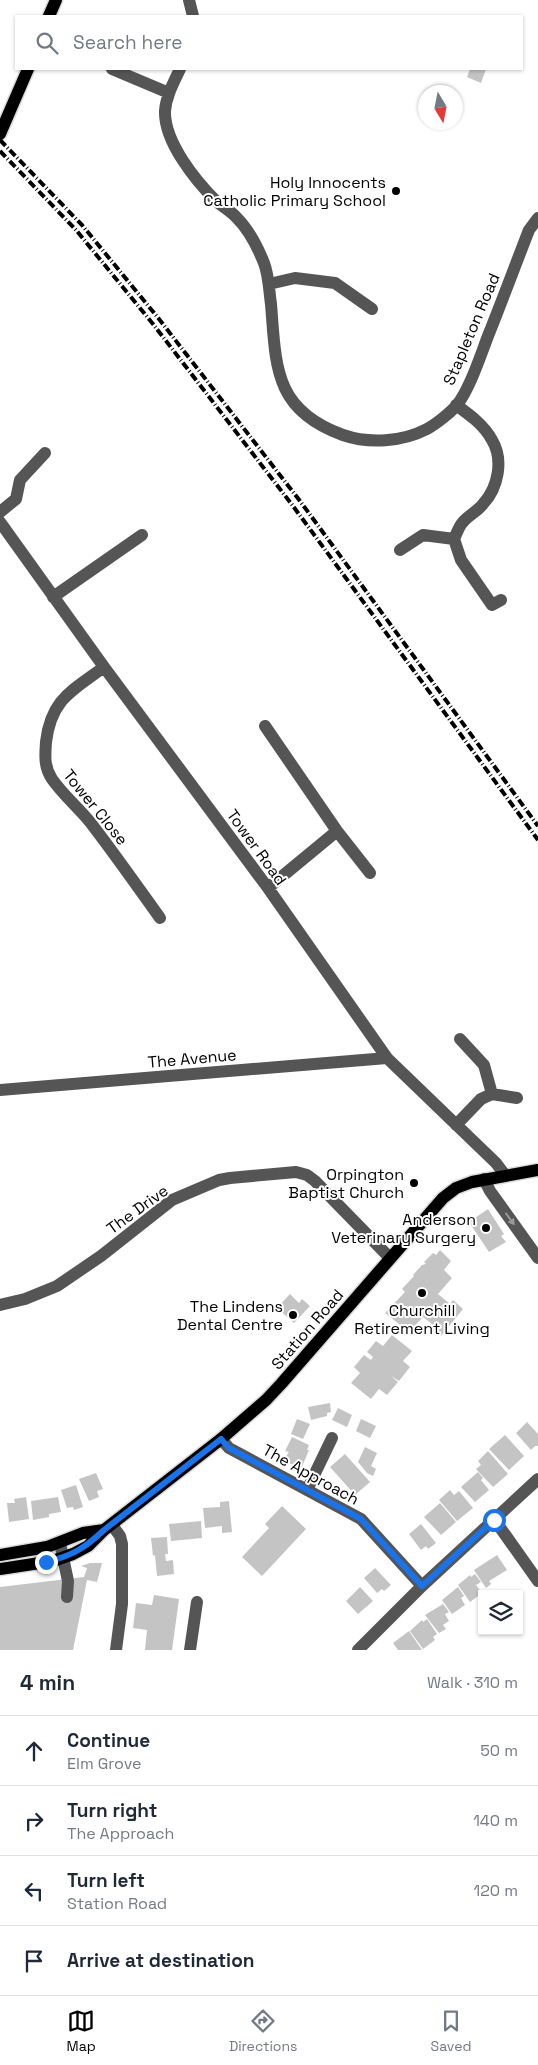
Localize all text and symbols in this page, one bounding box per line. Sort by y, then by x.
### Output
search box [15,15,523,70]
icon: search [33,29,61,57]
text: Search here [73,30,183,55]
north arrow [418,85,463,130]
place label: Holy Innocents Catholic Primary School [203,172,386,211]
marker: Holy Innocents Catholic Primary School [390,185,402,197]
street label: Stapleton Road [438,270,505,388]
street label: Tower Close [59,765,133,850]
street label: Tower Road [222,805,291,890]
street label: The Avenue [147,1044,237,1073]
place label: Orpington Baptist Church [288,1164,404,1203]
marker: Orpington Baptist Church [408,1177,420,1189]
street label: The Drive [102,1180,172,1239]
place label: Anderson Veterinary Surgery [331,1209,476,1248]
one-way arrow [505,1212,515,1226]
marker: Anderson Veterinary Surgery [480,1222,492,1234]
street label: Station Road [267,1285,348,1374]
marker: Churchill Retirement Living [416,1287,428,1299]
place label: The Lindens Dental Centre [177,1296,283,1335]
place label: Churchill Retirement Living [354,1300,490,1339]
marker: The Lindens Dental Centre [287,1309,299,1321]
street label: The Approach [259,1439,363,1510]
route start [483,1509,506,1532]
route end [35,1551,58,1574]
map controls [478,1590,523,1635]
button: layers [478,1590,523,1635]
text: 4 min [20,1669,75,1696]
text: Walk · 310 m [427,1672,518,1693]
text: Continue [67,1728,150,1753]
icon: ahead [20,1737,48,1765]
text: 50 m [480,1740,518,1761]
text: Elm Grove [67,1753,141,1774]
text: Turn right [67,1798,157,1823]
icon: right [20,1807,48,1835]
text: 140 m [473,1810,518,1831]
text: The Approach [67,1823,174,1844]
text: Turn left [67,1868,145,1893]
icon: left [20,1877,48,1905]
text: 120 m [474,1880,518,1901]
text: Station Road [67,1893,167,1914]
icon: arrive [20,1947,48,1975]
text: Arrive at destination [67,1948,255,1973]
tab: Map [67,2007,96,2055]
tab: Directions [229,2007,297,2055]
tab: Saved [431,2007,471,2055]

